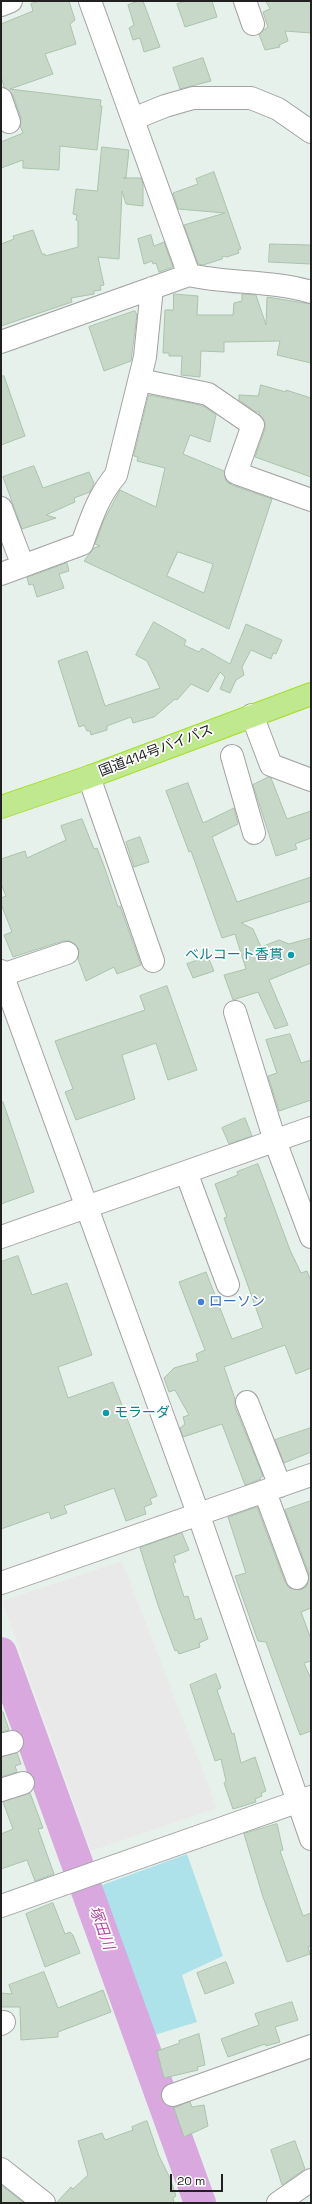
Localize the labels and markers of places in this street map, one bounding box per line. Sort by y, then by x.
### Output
place label: ベルコート香貫 [185,947,283,963]
marker: ベルコート香貫 [286,950,296,960]
place label: ローソン [209,1294,265,1310]
marker: ローソン [196,1297,206,1307]
place label: モラーダ [114,1405,170,1421]
marker: モラーダ [101,1408,111,1418]

